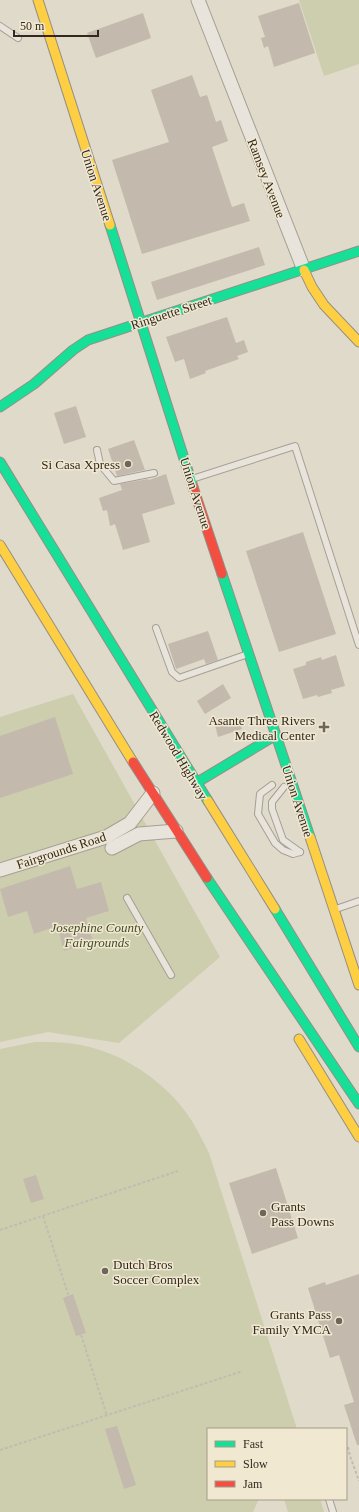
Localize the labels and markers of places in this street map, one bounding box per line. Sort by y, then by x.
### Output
place label: Si Casa Xpress [41,457,120,472]
marker: Si Casa Xpress [123,459,133,469]
place label: Asante Three Rivers Medical Center [208,713,316,743]
marker: Asante Three Rivers Medical Center [318,721,330,733]
place label: Grants Pass Downs [271,1199,334,1229]
marker: Grants Pass Downs [258,1208,268,1218]
place label: Dutch Bros Soccer Complex [113,1257,200,1287]
marker: Dutch Bros Soccer Complex [100,1266,110,1276]
place label: Grants Pass Family YMCA [252,1307,332,1337]
marker: Grants Pass Family YMCA [334,1316,344,1326]

